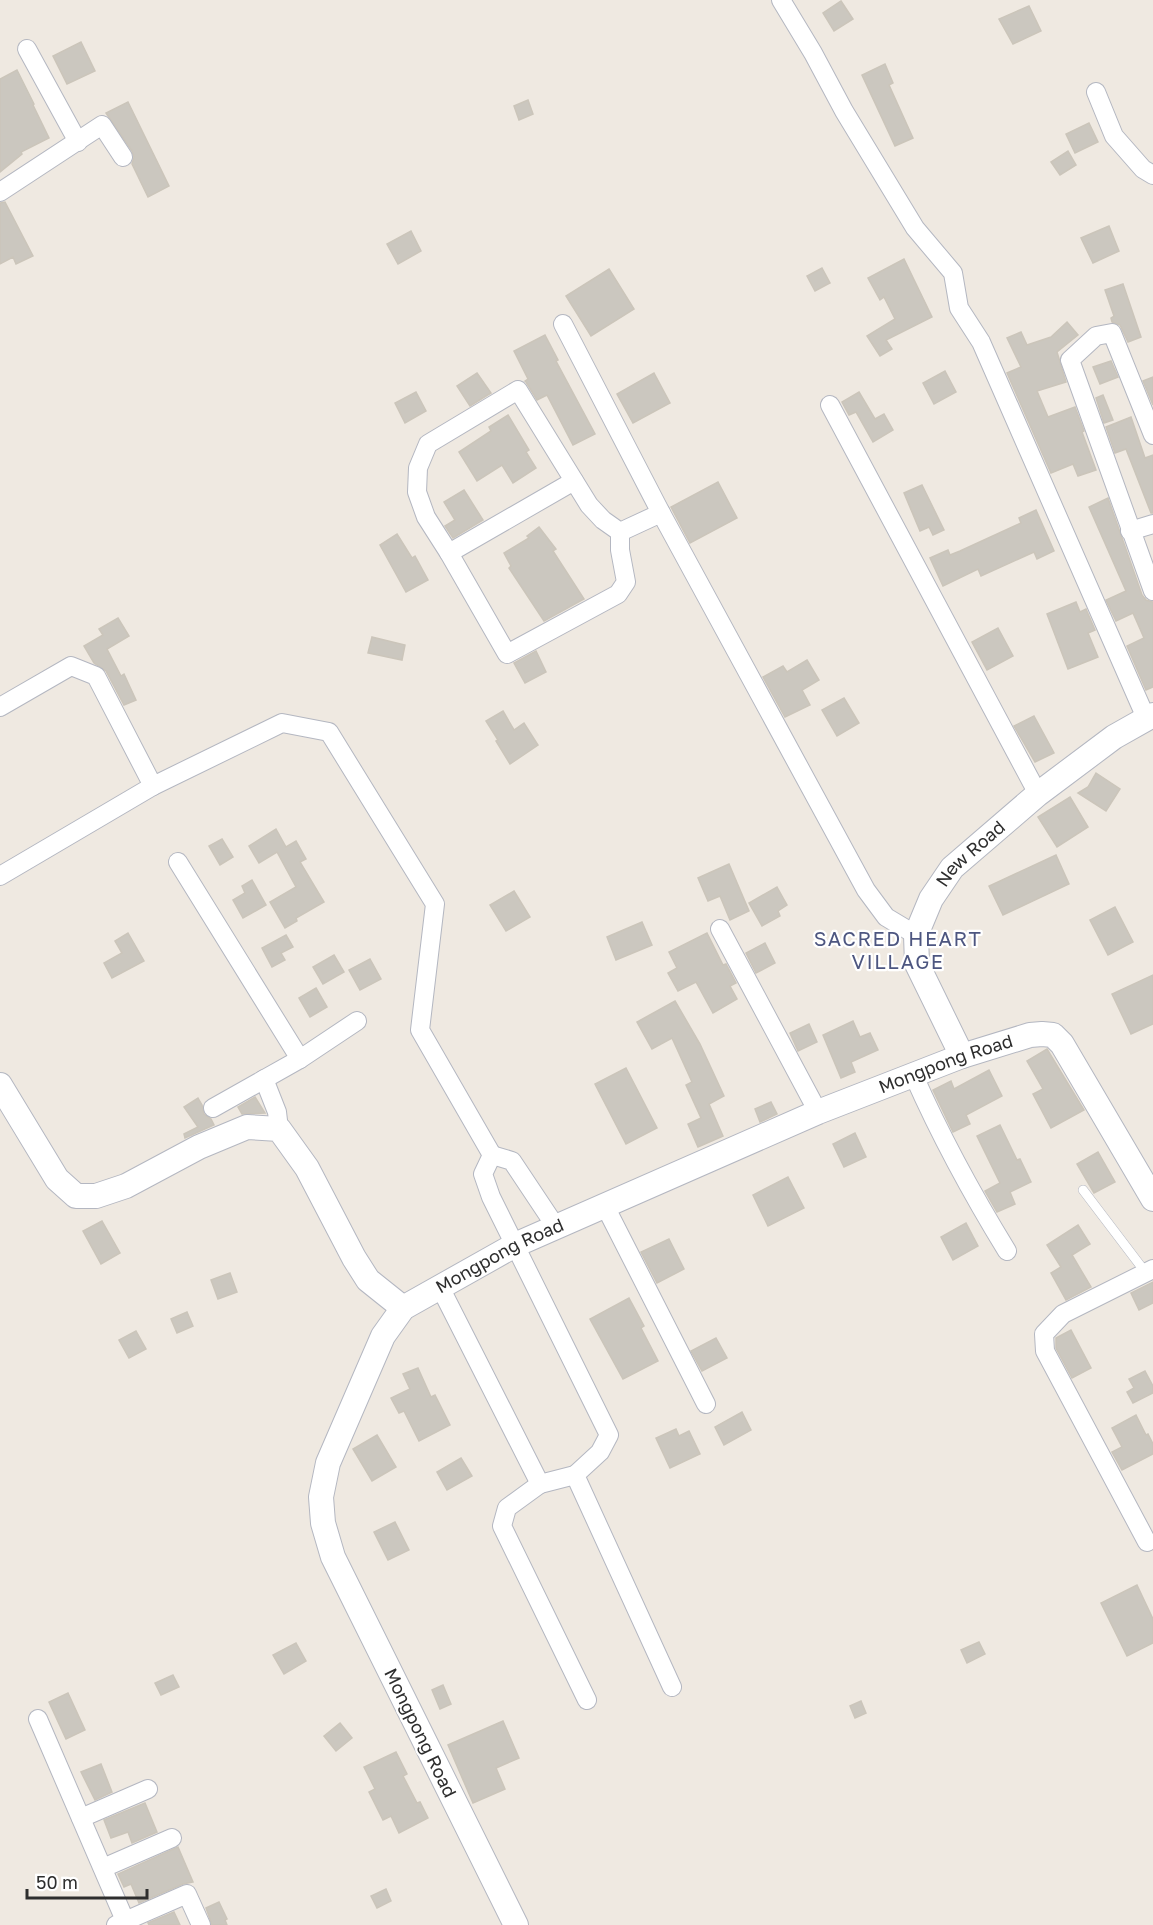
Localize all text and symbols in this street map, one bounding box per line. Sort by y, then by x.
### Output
street label: New Road [931,815,1009,891]
district label: SACRED HEART VILLAGE [814,926,982,973]
street label: Mongpong Road [875,1029,1015,1097]
street label: Mongpong Road [431,1213,567,1297]
street label: Mongpong Road [380,1664,462,1801]
scale bar [27,1862,147,1900]
text: 50 m [36,1871,78,1893]

